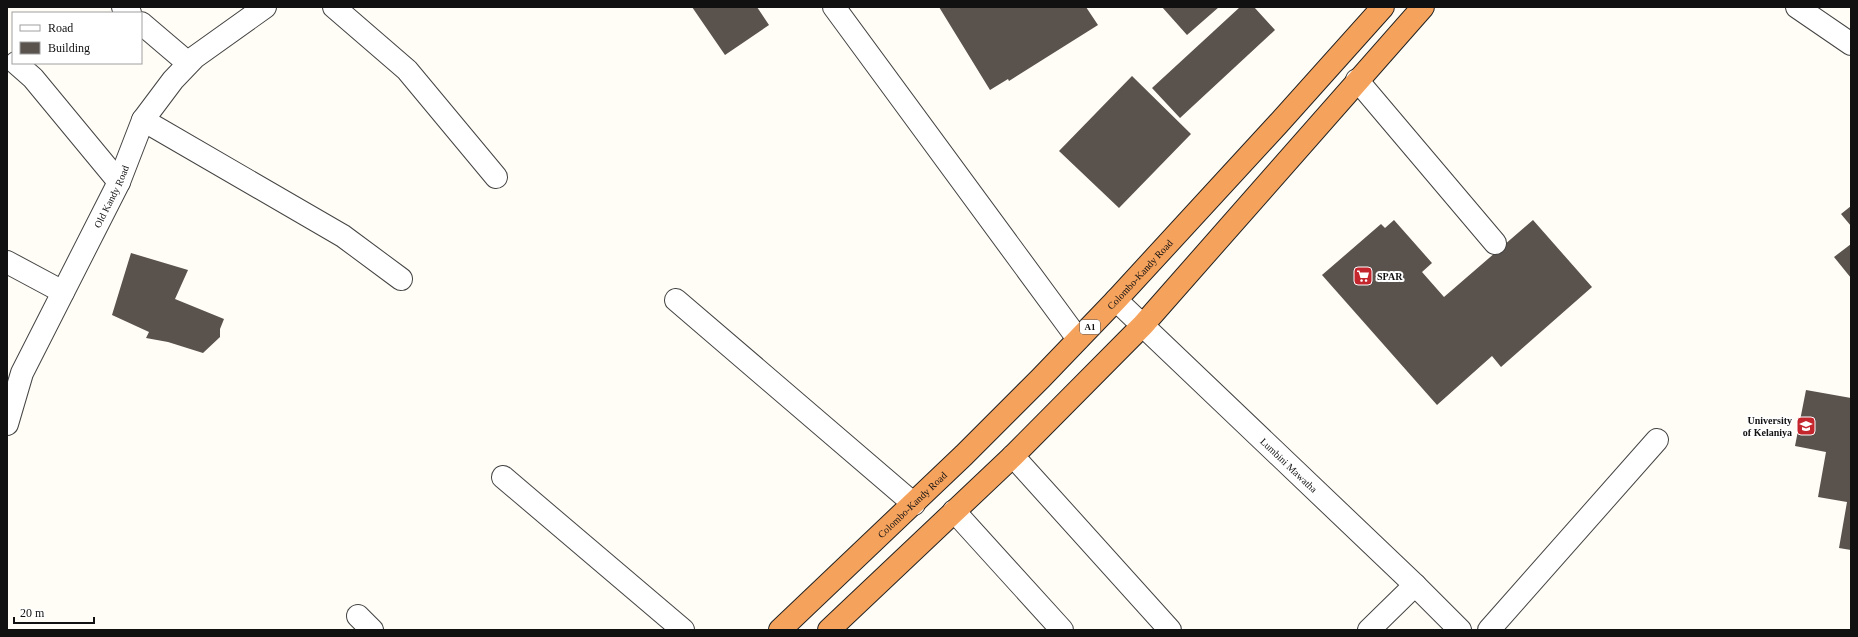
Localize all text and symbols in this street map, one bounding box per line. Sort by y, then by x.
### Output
legend [12,12,142,64]
text: Road [48,21,73,35]
text: Building [48,41,90,55]
street label: Old Kandy Road [91,164,130,229]
street label: Colombo-Kandy Road [1105,237,1175,311]
supermarket icon: SPAR [1352,265,1374,287]
place label: SPAR [1377,271,1403,282]
road number: A1 [1080,320,1100,334]
place label: University of Kelaniya [1743,415,1792,438]
school or university icon: University of Kelaniya [1795,415,1817,437]
street label: Lumbini Mawatha [1258,435,1320,495]
street label: Colombo-Kandy Road [875,469,949,540]
scale bar [14,599,94,625]
text: 20 m [20,606,45,620]

